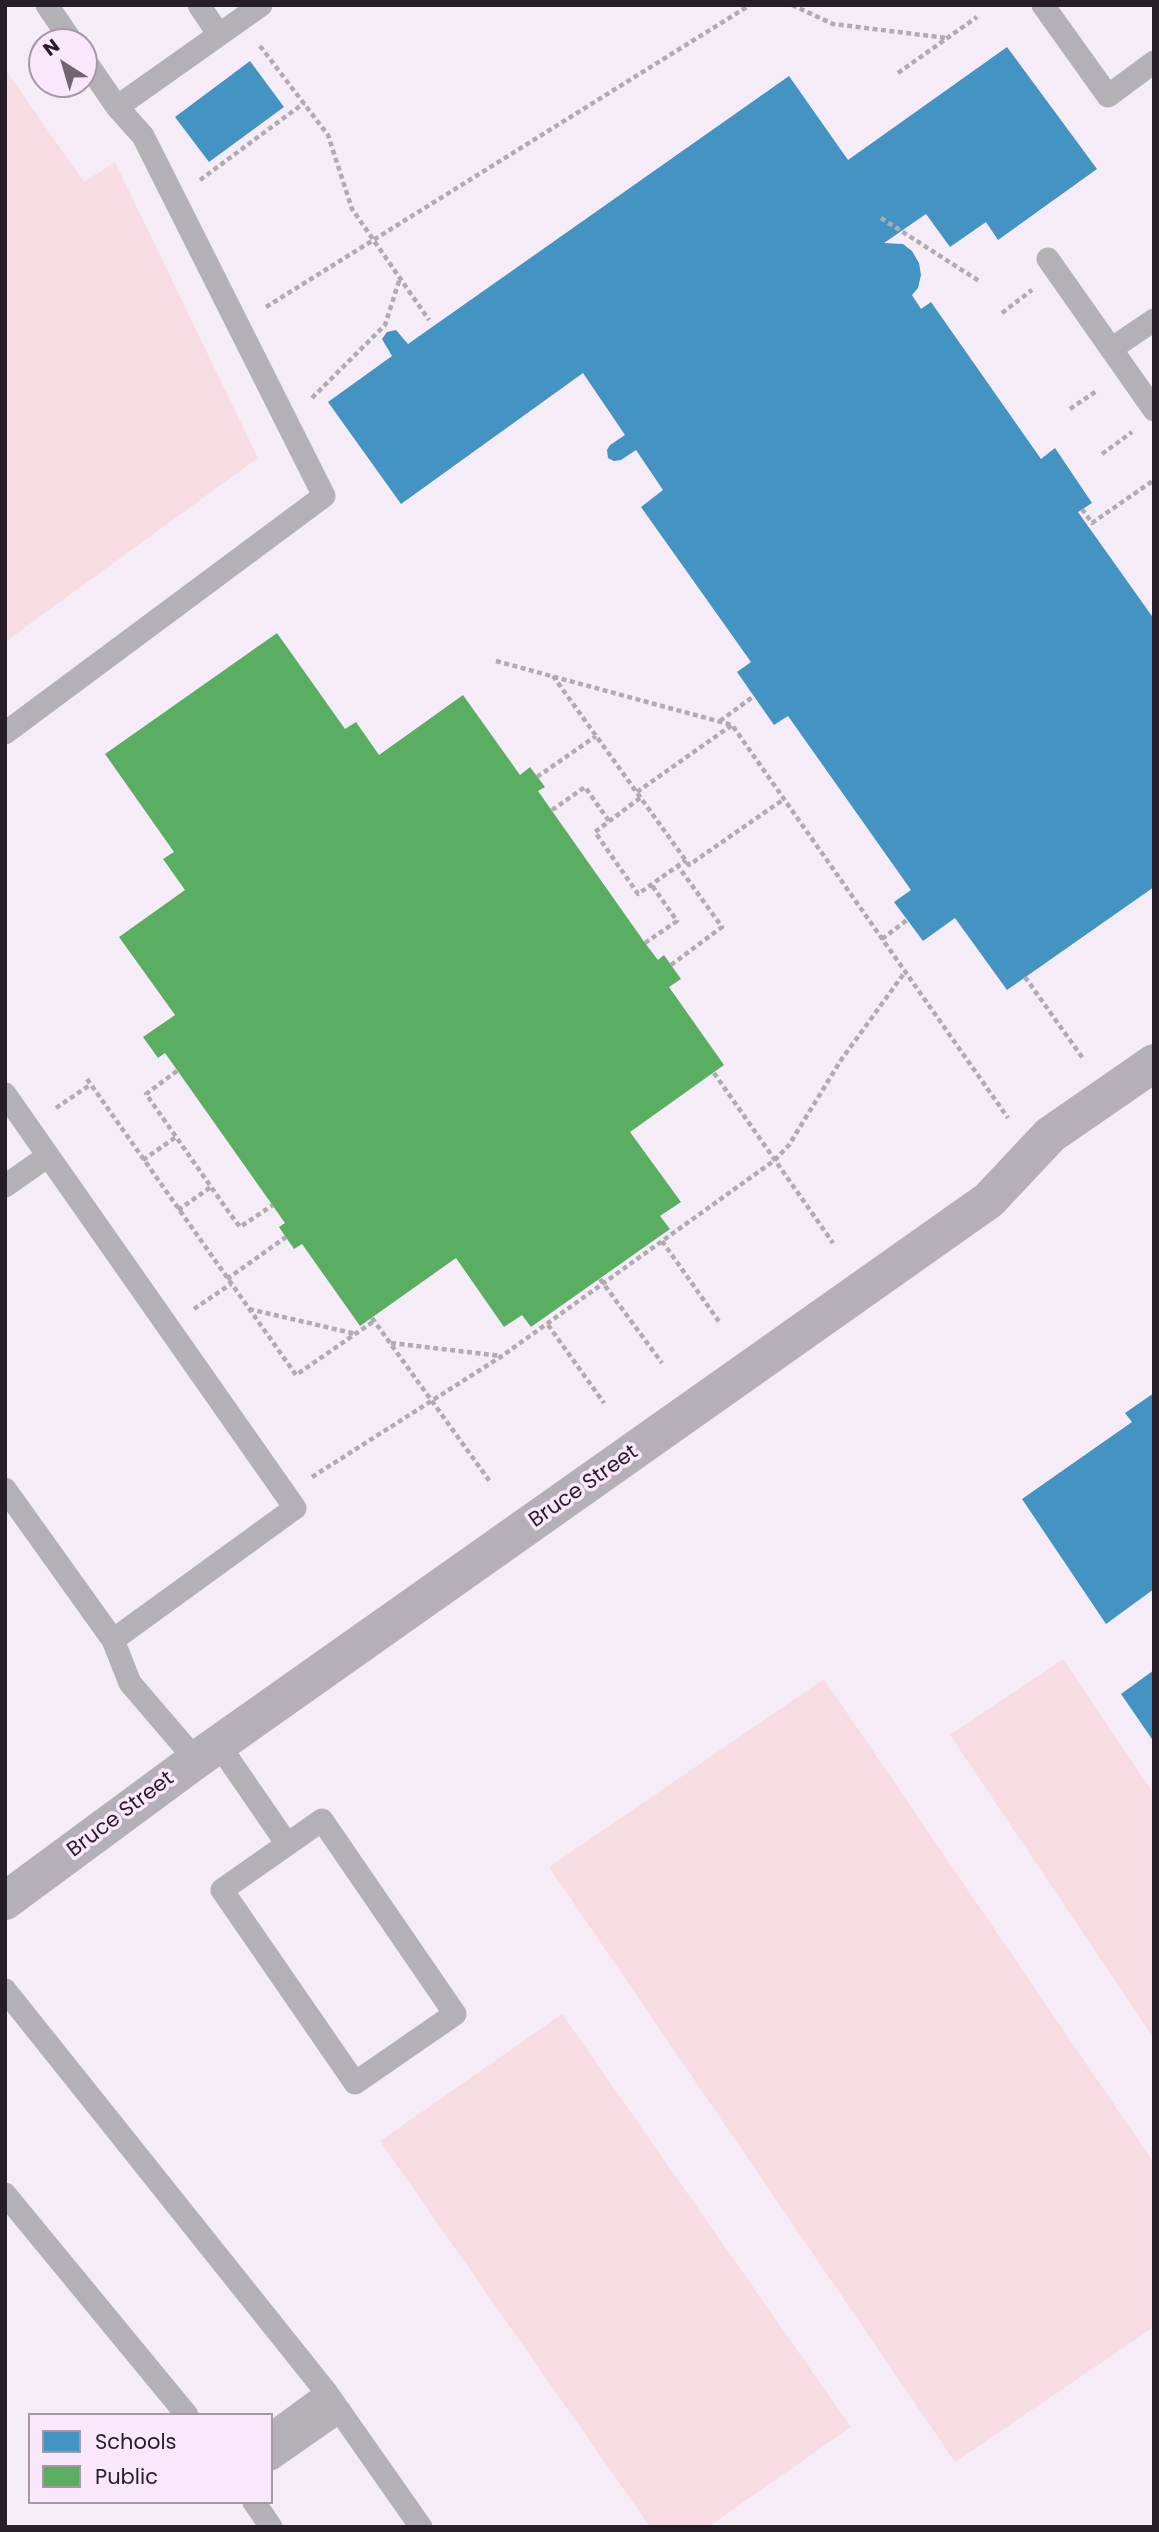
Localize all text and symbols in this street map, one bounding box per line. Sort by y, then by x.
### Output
north arrow [28,28,98,98]
text: N [37,32,65,63]
street label: Bruce Street [525,1440,643,1534]
street label: Bruce Street [63,1767,179,1863]
legend [28,2413,273,2504]
text: Schools [95,2427,177,2456]
text: Public [95,2462,158,2491]

